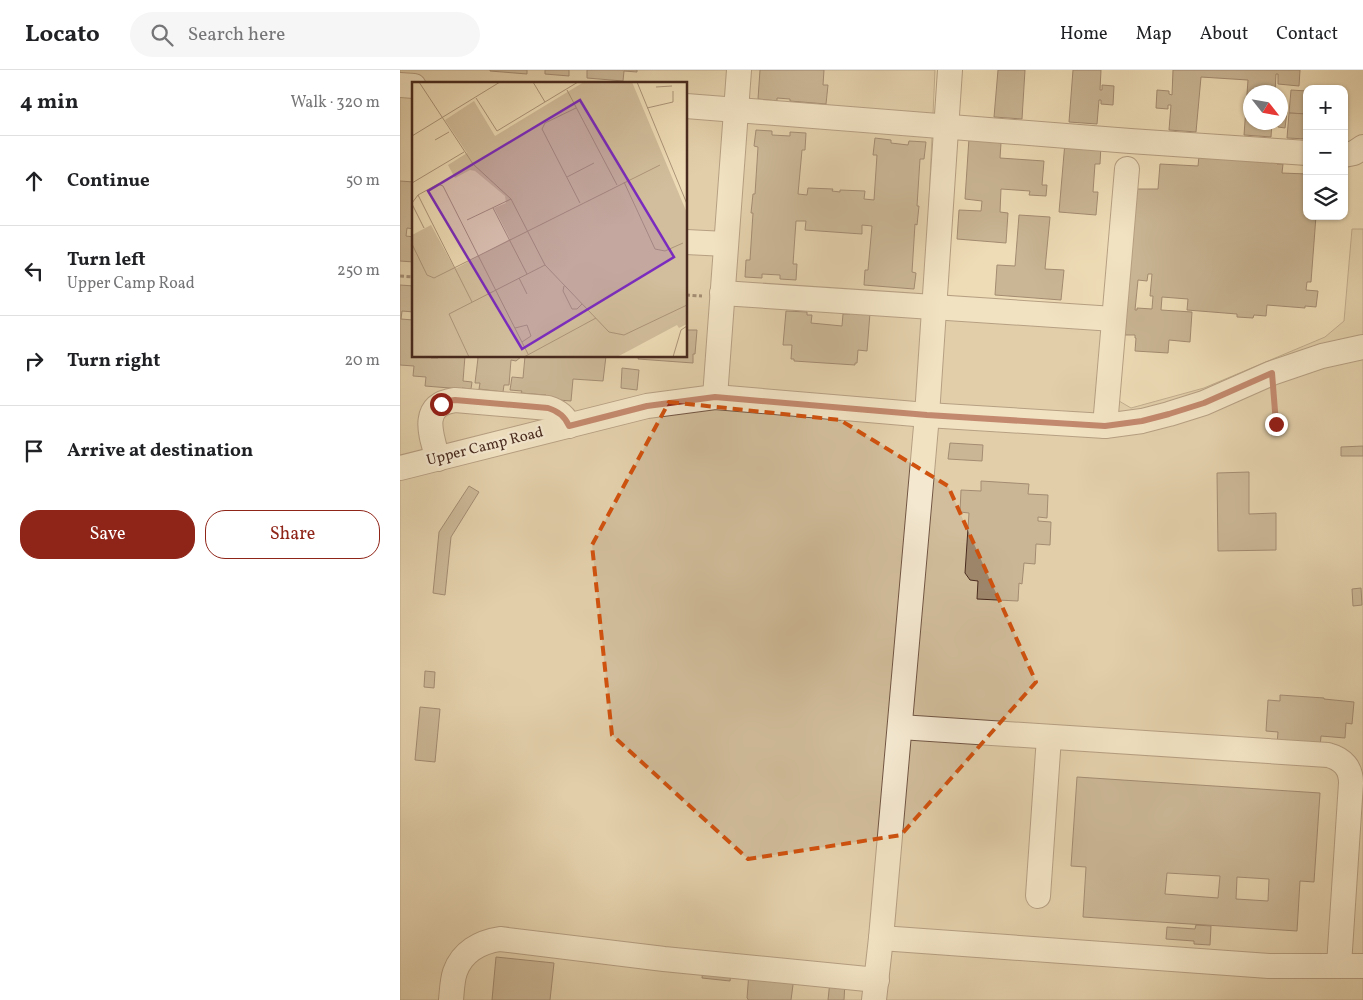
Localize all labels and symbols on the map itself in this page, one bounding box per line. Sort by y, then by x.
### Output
inset map [412,82,688,358]
north arrow [1243,85,1288,130]
route start [430,393,453,416]
route end [1265,413,1288,436]
street label: Upper Camp Road [424,422,546,472]

